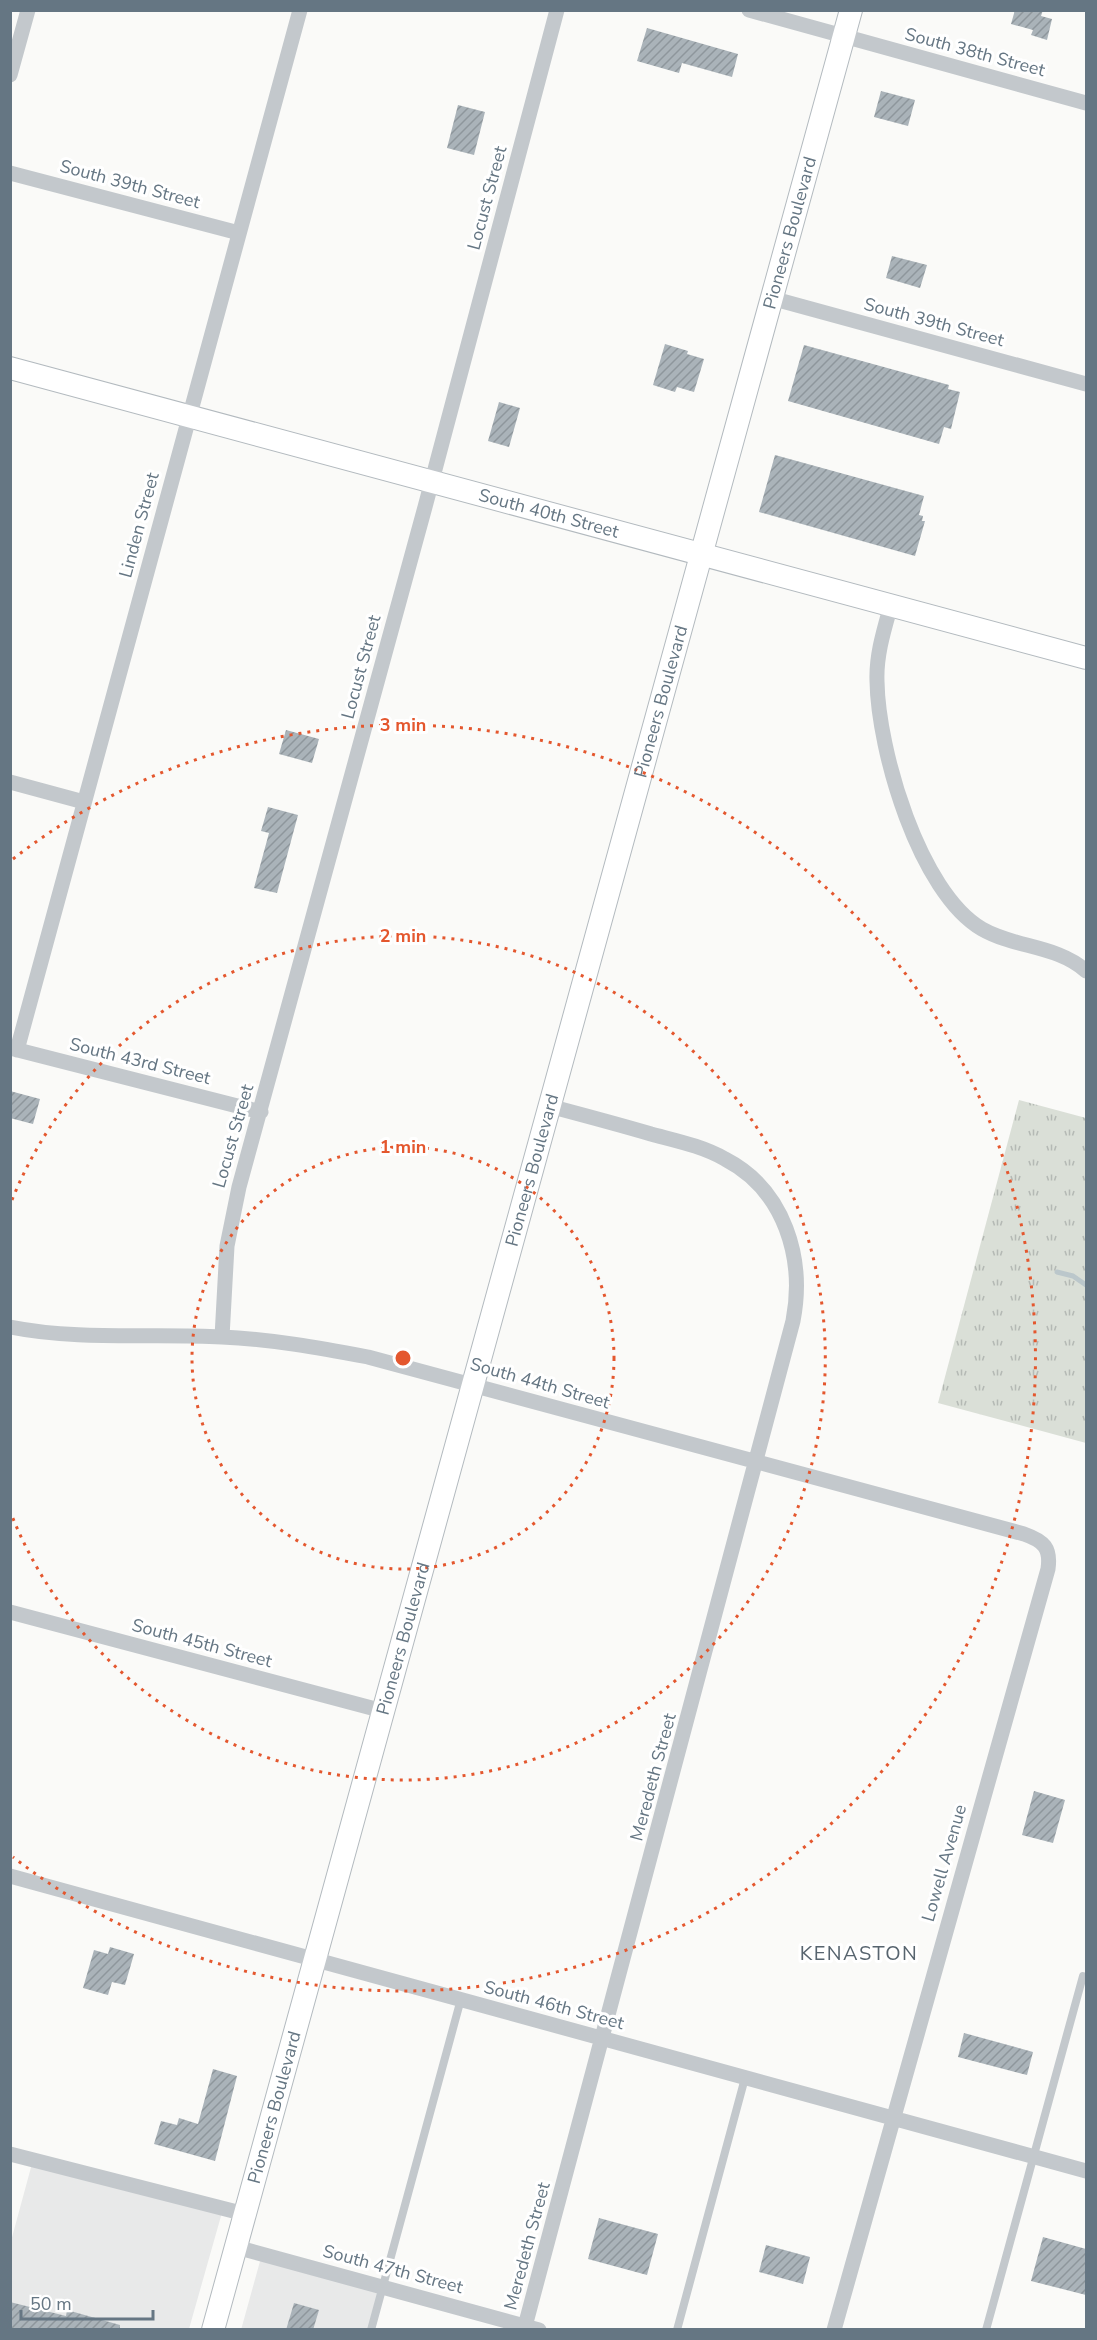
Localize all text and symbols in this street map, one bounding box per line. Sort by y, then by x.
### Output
street label: South 38th Street [902,22,1048,82]
street label: Locust Street [462,143,513,253]
street label: South 39th Street [57,154,203,214]
street label: Pioneers Boulevard [757,154,822,312]
street label: South 39th Street [861,292,1007,352]
street label: Linden Street [113,469,165,580]
street label: South 40th Street [476,483,622,544]
street label: Locust Street [336,612,387,722]
street label: Pioneers Boulevard [628,623,693,780]
text: 3 min [380,713,426,737]
text: 2 min [380,924,426,948]
street label: South 43rd Street [67,1032,214,1090]
street label: Locust Street [207,1081,259,1191]
street label: Pioneers Boulevard [500,1091,564,1249]
text: 1 min [380,1135,426,1159]
centre of rings [393,1348,413,1368]
street label: South 44th Street [467,1352,613,1415]
street label: Pioneers Boulevard [371,1560,436,1718]
street label: South 45th Street [129,1613,275,1673]
street label: Meredeth Street [624,1710,682,1843]
street label: Lowell Avenue [916,1802,972,1924]
district label: KENASTON [800,1940,918,1967]
street label: South 46th Street [481,1975,627,2035]
street label: Pioneers Boulevard [242,2028,307,2186]
street label: Meredeth Street [498,2179,556,2312]
street label: South 47th Street [320,2239,466,2299]
scale bar [21,2283,153,2321]
text: 50 m [30,2292,72,2316]

